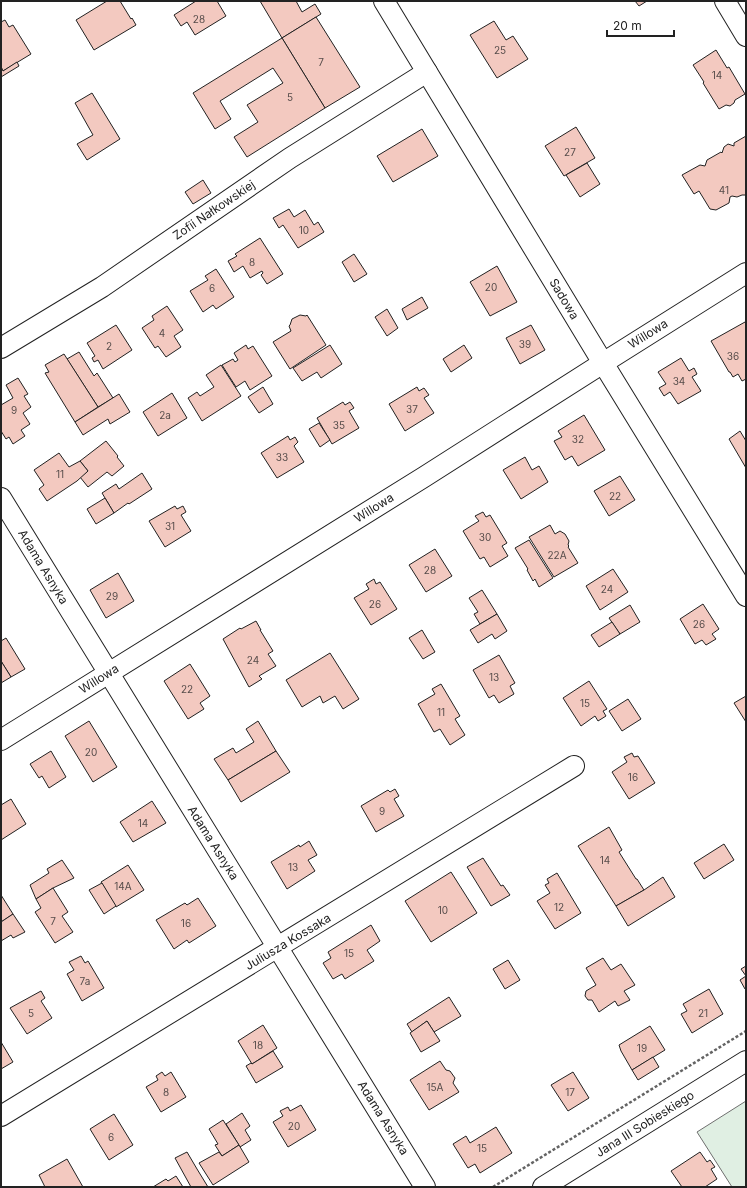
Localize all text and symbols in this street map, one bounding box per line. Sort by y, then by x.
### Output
scale bar [607,12,674,38]
house number: 28 [193,13,205,25]
text: 20 m [613,18,642,33]
house number: 25 [494,44,506,56]
house number: 7 [318,56,324,68]
house number: 14 [712,69,722,81]
house number: 5 [287,91,293,103]
house number: 27 [564,146,576,158]
street label: Zofii Nałkowskiej [170,177,258,243]
house number: 41 [719,184,729,196]
house number: 10 [299,224,309,236]
house number: 8 [249,256,255,268]
street label: Sadowa [546,275,583,322]
house number: 20 [485,281,497,293]
house number: 6 [209,282,215,294]
street label: Willowa [625,316,670,352]
house number: 4 [159,327,165,339]
house number: 39 [519,338,531,350]
house number: 2 [106,340,112,352]
house number: 36 [727,350,739,362]
house number: 34 [673,375,685,387]
house number: 37 [406,403,418,415]
house number: 9 [11,404,17,416]
house number: 2a [159,409,171,421]
house number: 35 [333,419,345,431]
house number: 32 [572,433,584,445]
house number: 33 [276,451,288,463]
house number: 11 [56,468,64,480]
street label: Willowa [351,490,396,526]
house number: 22 [609,490,621,502]
house number: 31 [165,520,175,532]
street label: Adama Asnyka [15,527,72,607]
house number: 30 [479,531,491,543]
house number: 22A [547,549,567,561]
house number: 28 [424,564,436,576]
house number: 24 [601,583,613,595]
house number: 29 [106,590,118,602]
house number: 26 [369,598,381,610]
house number: 26 [693,618,705,630]
house number: 24 [247,654,259,666]
street label: Willowa [76,661,121,697]
house number: 13 [489,671,499,683]
house number: 22 [181,683,193,695]
house number: 15 [580,697,590,709]
house number: 11 [437,706,445,718]
house number: 20 [85,746,97,758]
house number: 16 [628,771,638,783]
street label: Adama Asnyka [185,803,242,883]
house number: 9 [379,805,385,817]
house number: 14 [138,817,148,829]
house number: 14 [600,854,610,866]
house number: 13 [288,861,298,873]
house number: 14A [114,880,132,892]
house number: 12 [554,901,564,913]
house number: 10 [438,904,448,916]
street label: Juliusza Kossaka [242,910,333,973]
house number: 7 [50,915,56,927]
house number: 16 [181,917,191,929]
house number: 15 [344,947,354,959]
house number: 7a [80,975,90,987]
house number: 5 [28,1007,34,1019]
house number: 21 [698,1007,708,1019]
house number: 18 [253,1039,263,1051]
house number: 19 [637,1042,647,1054]
street label: Adama Asnyka [355,1078,412,1158]
house number: 15A [426,1081,444,1093]
house number: 8 [163,1086,169,1098]
house number: 17 [565,1086,575,1098]
street label: Jana III Sobieskiego [593,1087,697,1160]
house number: 20 [288,1120,300,1132]
house number: 6 [108,1131,114,1143]
house number: 15 [477,1142,487,1154]

